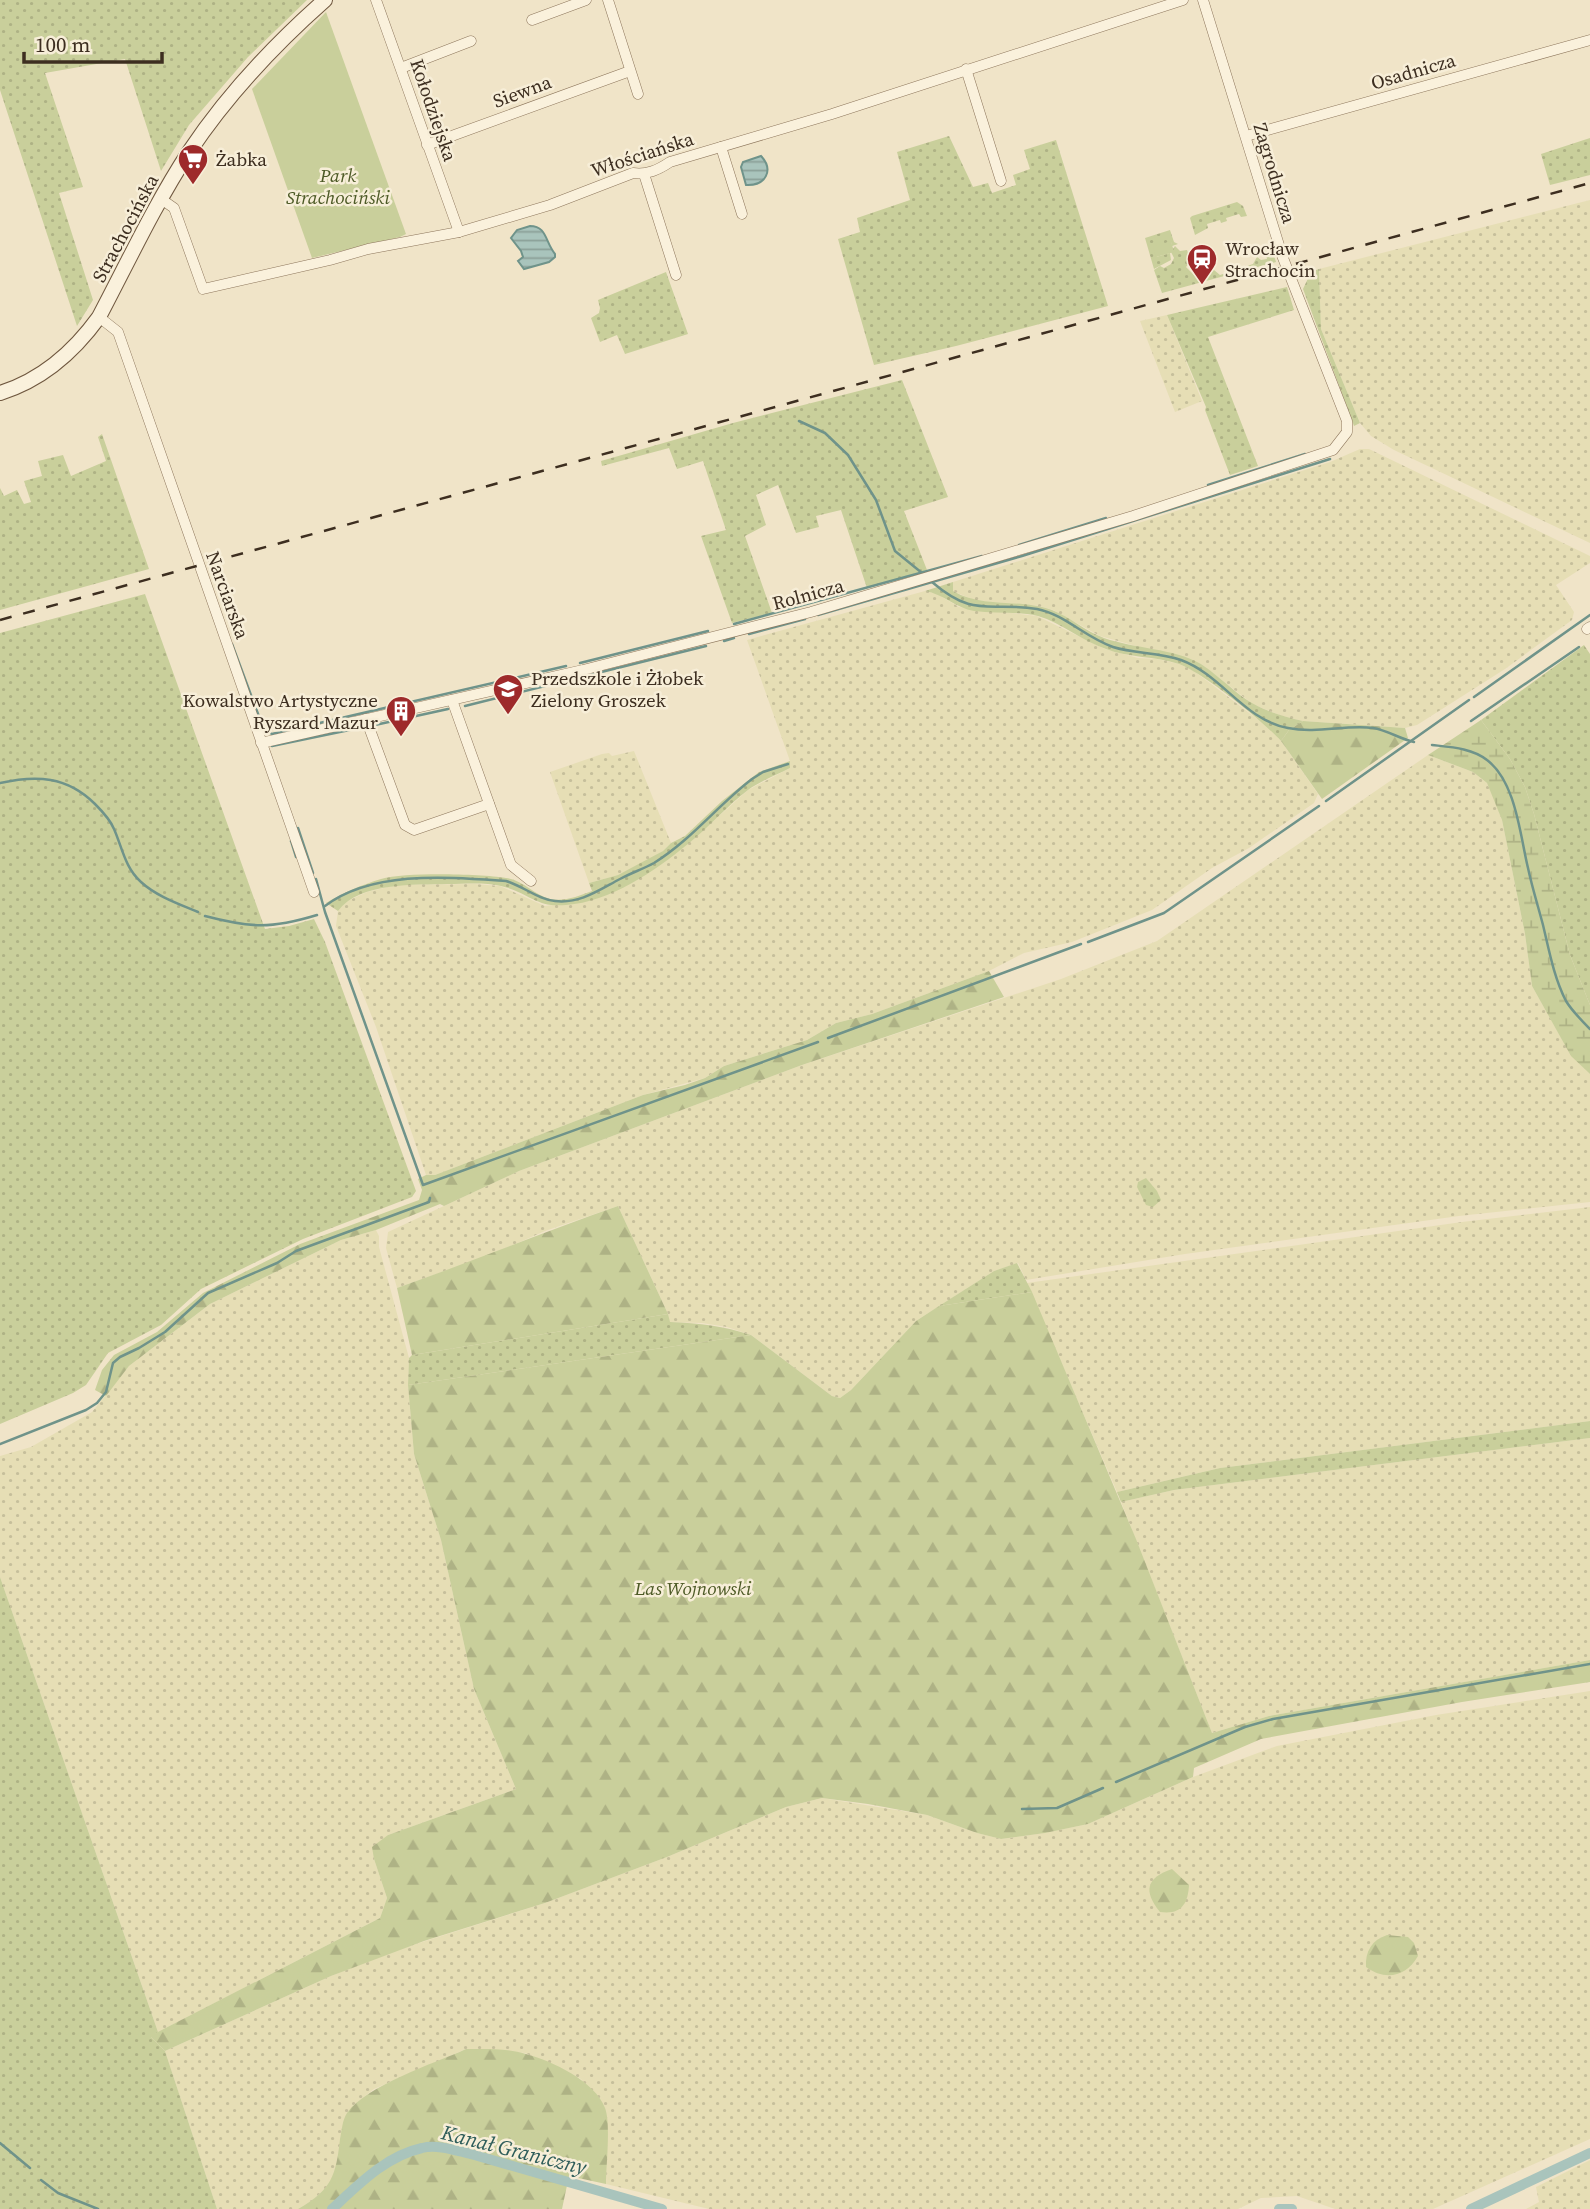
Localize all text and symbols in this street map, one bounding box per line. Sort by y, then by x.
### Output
scale bar [24,21,163,65]
text: 100 m [35,30,90,59]
street label: Osadnicza [1368,46,1459,95]
street label: Kołodziejska [404,55,464,165]
street label: Siewna [489,68,555,114]
street label: Zagrodnicza [1247,120,1303,227]
street label: Włościańska [587,125,697,183]
supermarket icon: Żabka [176,142,210,186]
place label: Żabka [216,146,267,172]
park label: Park Strachociński [286,162,390,210]
street label: Strachocińska [86,169,164,287]
place label: Wrocław Strachocin [1225,235,1316,283]
station icon: Wrocław Strachocin [1185,242,1219,286]
street label: Narciarska [200,547,256,643]
street label: Rolnicza [769,572,847,616]
place label: Przedszkole i Żłobek Zielony Groszek [531,665,704,713]
school or university icon: Przedszkole i Żłobek Zielony Groszek [491,672,525,716]
place label: Kowalstwo Artystyczne Ryszard Mazur [182,687,378,735]
building icon: Kowalstwo Artystyczne Ryszard Mazur [384,694,418,738]
park label: Las Wojnowski [634,1575,752,1601]
water label: Kanał Graniczny [438,2117,591,2182]

